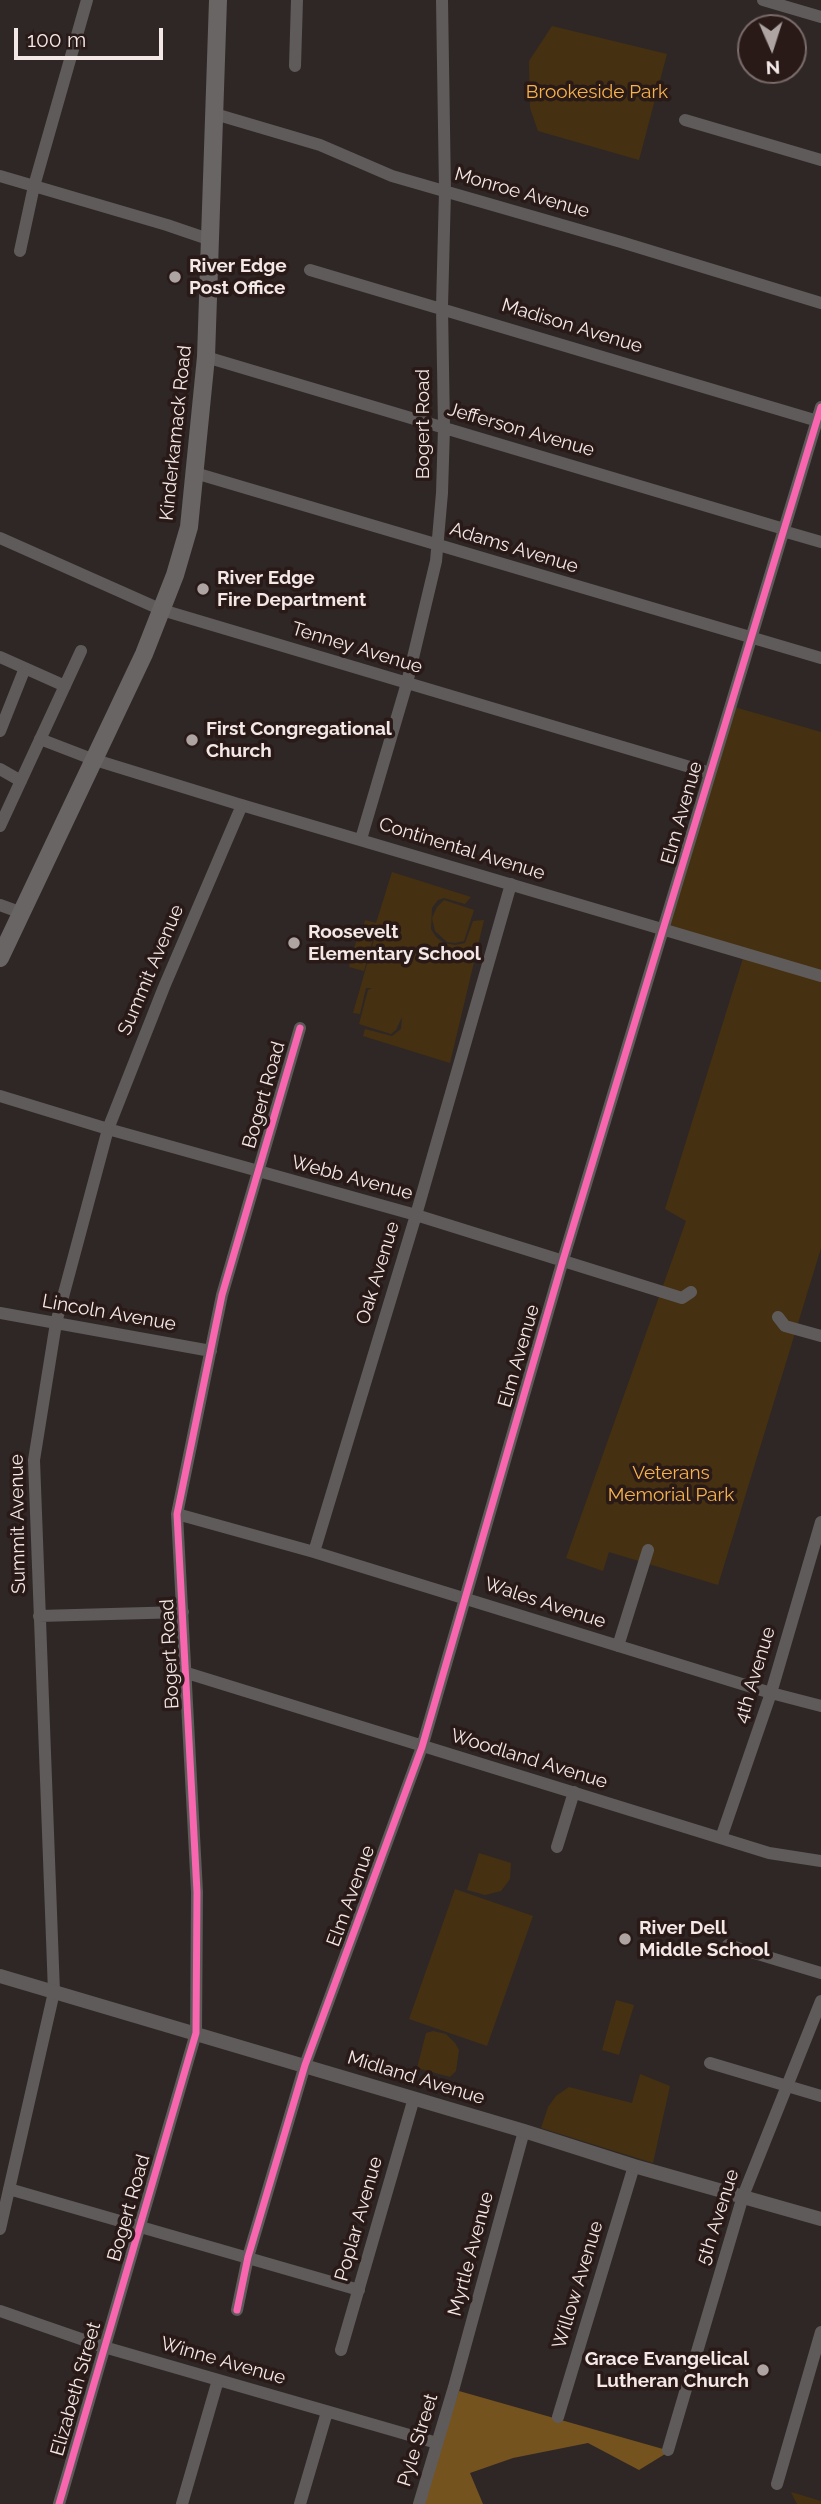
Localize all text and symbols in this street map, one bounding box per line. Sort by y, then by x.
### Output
scale bar [18,14,166,58]
north arrow [737,14,807,84]
text: 100 m [27,27,86,52]
text: N [765,57,781,79]
park label: Brookeside Park [526,81,668,103]
street label: Monroe Avenue [452,163,592,223]
place label: River Edge Post Office [189,255,287,299]
marker: River Edge Post Office [167,269,183,285]
street label: Madison Avenue [499,294,645,358]
street label: Kinderkamack Road [155,344,197,522]
street label: Bogert Road [412,369,434,479]
street label: Jefferson Avenue [445,398,597,462]
street label: Adams Avenue [447,518,581,578]
place label: River Edge Fire Department [217,567,366,611]
marker: River Edge Fire Department [195,581,211,597]
street label: Tenney Avenue [289,617,425,679]
place label: First Congregational Church [206,718,392,762]
marker: First Congregational Church [184,732,200,748]
street label: Elm Avenue [656,759,708,867]
street label: Continental Avenue [376,813,548,885]
street label: Summit Avenue [113,901,189,1039]
place label: Roosevelt Elementary School [308,921,481,965]
marker: Roosevelt Elementary School [286,935,302,951]
street label: Bogert Road [238,1039,290,1151]
street label: Webb Avenue [289,1151,415,1205]
street label: Oak Avenue [352,1219,404,1327]
street label: Lincoln Avenue [40,1290,178,1336]
street label: Elm Avenue [493,1302,545,1410]
street label: Summit Avenue [5,1454,31,1594]
park label: Veterans Memorial Park [608,1462,734,1506]
street label: Wales Avenue [481,1573,609,1633]
street label: Bogert Road [156,1598,184,1710]
street label: 4th Avenue [730,1624,780,1726]
street label: Woodland Avenue [448,1724,610,1794]
street label: Elm Avenue [322,1842,380,1950]
place label: River Dell Middle School [639,1917,770,1961]
marker: River Dell Middle School [617,1931,633,1947]
street label: Midland Avenue [345,2046,487,2110]
street label: Bogert Road [103,2152,155,2264]
street label: Poplar Avenue [330,2154,388,2284]
street label: 5th Avenue [692,2166,744,2268]
street label: Myrtle Avenue [443,2189,499,2319]
street label: Willow Avenue [548,2218,608,2352]
street label: Elizabeth Street [46,2319,106,2459]
street label: Winne Avenue [158,2332,288,2390]
place label: Grace Evangelical Lutheran Church [585,2348,749,2392]
marker: Grace Evangelical Lutheran Church [755,2362,771,2378]
street label: Pyle Street [393,2391,443,2489]

